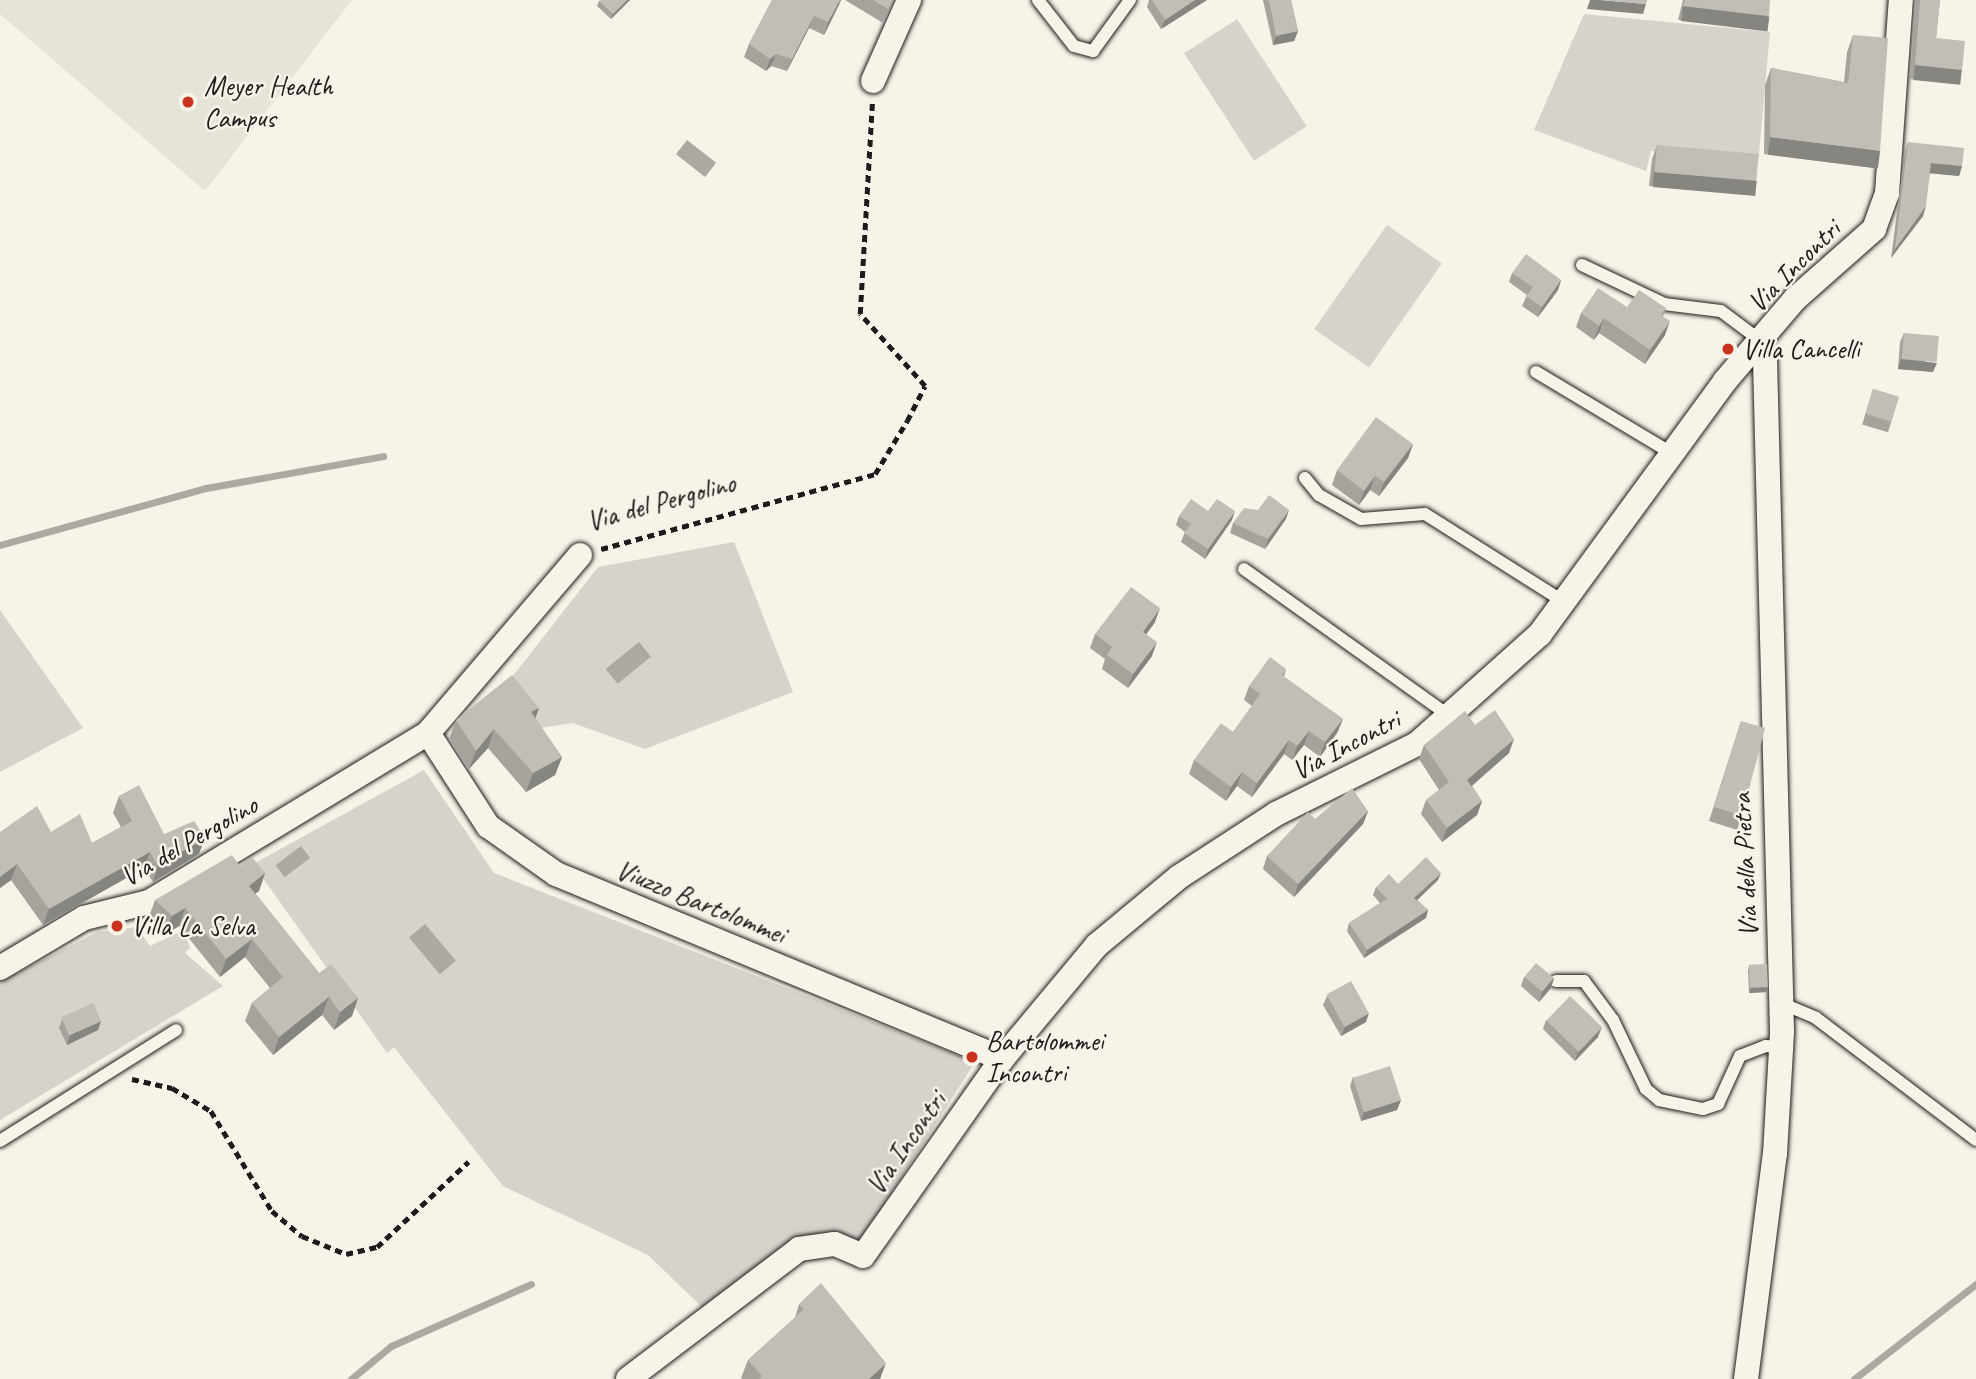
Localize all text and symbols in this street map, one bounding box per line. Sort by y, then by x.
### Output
place label: Meyer Health Campus [204,69,332,135]
marker: Meyer Health Campus [178,92,198,112]
street label: Via Incontri [1741,213,1847,319]
place label: Villa Cancelli [1742,332,1860,366]
marker: Villa Cancelli [1720,341,1736,357]
street label: Via del Pergolino [583,466,739,538]
street label: Via Incontri [1286,703,1406,787]
street label: Via del Pergolino [115,788,263,894]
street label: Via della Pietra [1724,793,1766,937]
street label: Viuzzo Bartolommei [611,852,791,952]
place label: Villa La Selva [131,909,256,943]
marker: Villa La Selva [109,918,125,934]
place label: Bartolommei Incontri [986,1024,1104,1090]
marker: Bartolommei Incontri [964,1049,980,1065]
street label: Via Incontri [859,1085,953,1201]

